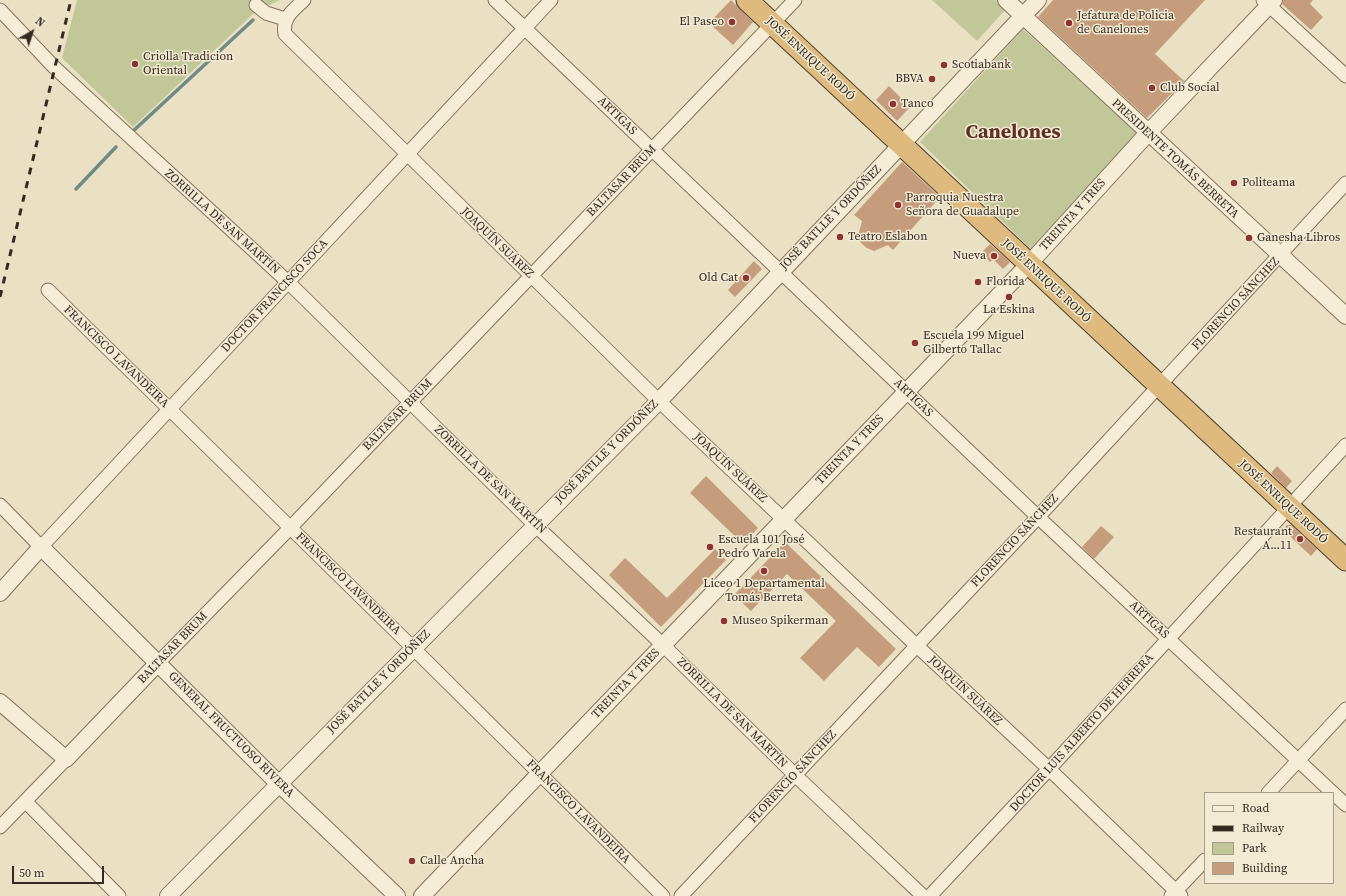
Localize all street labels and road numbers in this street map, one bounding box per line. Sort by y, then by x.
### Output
street label: JOSÉ ENRIQUE RODÓ [762,14,858,104]
street label: ARTIGAS [594,94,640,138]
street label: PRESIDENTE TOMÁS BERRETA [1108,96,1242,222]
street label: BALTASAR BRUM [584,142,660,220]
street label: JOSÉ BATLLE Y ORDÓÑEZ [777,163,885,273]
street label: ZORRILLA DE SAN MARTÍN [162,167,282,277]
street label: TREINTA Y TRES [1037,176,1109,254]
street label: JOAQUÍN SUÁREZ [458,205,536,281]
street label: JOSÉ ENRIQUE RODÓ [998,236,1094,326]
street label: DOCTOR FRANCISCO SOCA [219,237,331,355]
street label: FLORENCIO SÁNCHEZ [1189,255,1283,353]
street label: FRANCISCO LAVANDEIRA [60,303,172,411]
street label: BALTASAR BRUM [360,376,436,454]
street label: ARTIGAS [890,376,936,420]
street label: JOSÉ BATLLE Y ORDÓÑEZ [552,397,662,507]
street label: TREINTA Y TRES [813,412,887,488]
street label: ZORRILLA DE SAN MARTÍN [431,423,549,537]
street label: JOAQUÍN SUÁREZ [690,430,770,506]
street label: JOSÉ ENRIQUE RODÓ [1235,457,1331,547]
street label: FLORENCIO SÁNCHEZ [968,492,1062,590]
street label: FRANCISCO LAVANDEIRA [292,530,404,638]
street label: ARTIGAS [1126,598,1172,642]
street label: BALTASAR BRUM [135,609,211,687]
street label: JOSÉ BATLLE Y ORDÓÑEZ [324,627,434,737]
street label: TREINTA Y TRES [589,646,663,722]
street label: DOCTOR LUIS ALBERTO DE HERRERA [1007,651,1157,815]
street label: JOAQUÍN SUÁREZ [925,653,1005,729]
street label: ZORRILLA DE SAN MARTÍN [674,655,790,771]
street label: GENERAL FRUCTUOSO RIVERA [165,669,297,801]
street label: FLORENCIO SÁNCHEZ [746,728,840,826]
street label: FRANCISCO LAVANDEIRA [523,757,633,867]

